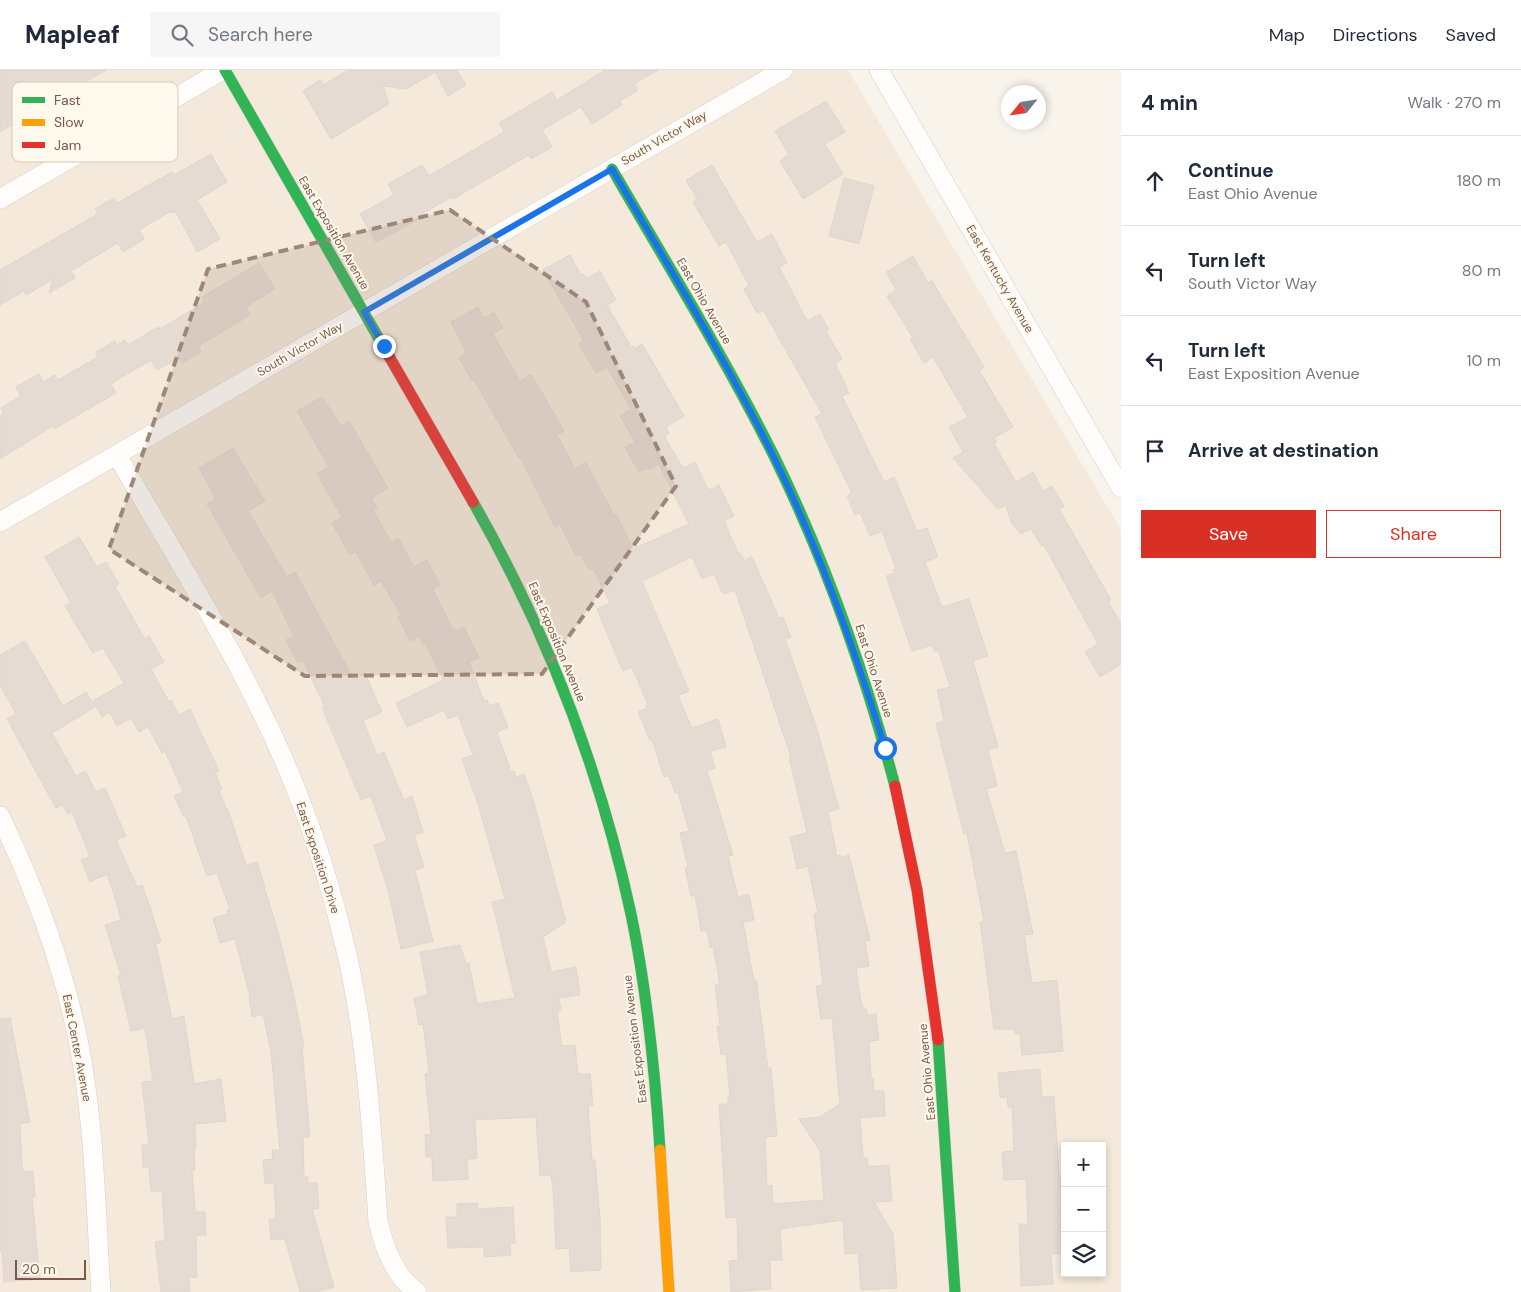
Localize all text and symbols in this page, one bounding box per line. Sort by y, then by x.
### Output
search box [150,12,500,57]
text: Mapleaf [25,19,120,50]
icon: search [168,21,196,49]
text: Search here [208,22,313,47]
text: Map [1269,23,1305,47]
text: Directions [1333,23,1418,47]
text: Saved [1446,23,1496,47]
legend [12,82,178,162]
north arrow [1001,85,1046,130]
text: 4 min [1141,89,1198,117]
text: Fast [54,91,81,109]
text: Walk · 270 m [1408,92,1501,113]
street label: South Victor Way [618,107,710,169]
text: Slow [54,113,84,131]
text: Jam [54,136,81,154]
text: Continue [1188,158,1274,183]
icon: ahead [1141,167,1169,195]
text: 180 m [1457,170,1501,191]
street label: East Exposition Avenue [295,173,373,293]
text: East Ohio Avenue [1188,183,1318,204]
street label: East Kentucky Avenue [962,222,1038,336]
text: Turn left [1188,248,1266,273]
street label: East Ohio Avenue [673,255,735,347]
icon: left [1141,257,1169,285]
text: 80 m [1462,260,1501,281]
text: South Victor Way [1188,273,1317,294]
street label: South Victor Way [254,318,346,380]
route end [373,335,396,358]
text: Turn left [1188,338,1266,363]
icon: left [1141,347,1169,375]
text: 10 m [1467,350,1501,371]
text: East Exposition Avenue [1188,363,1360,384]
icon: arrive [1141,437,1169,465]
text: Arrive at destination [1188,438,1379,463]
button: Save [1141,510,1316,558]
button: Share [1326,510,1501,558]
street label: East Exposition Avenue [524,580,590,705]
street label: East Ohio Avenue [851,622,897,720]
route start [874,737,897,760]
street label: East Exposition Drive [292,800,344,916]
street label: East Exposition Avenue [619,974,651,1104]
street label: East Center Avenue [59,993,95,1103]
street label: East Ohio Avenue [915,1023,939,1121]
map controls [1061,1142,1106,1277]
button: + [1061,1142,1106,1187]
button: − [1061,1187,1106,1232]
button: layers [1061,1232,1106,1277]
scale bar [15,1257,86,1280]
text: 20 m [22,1260,56,1278]

